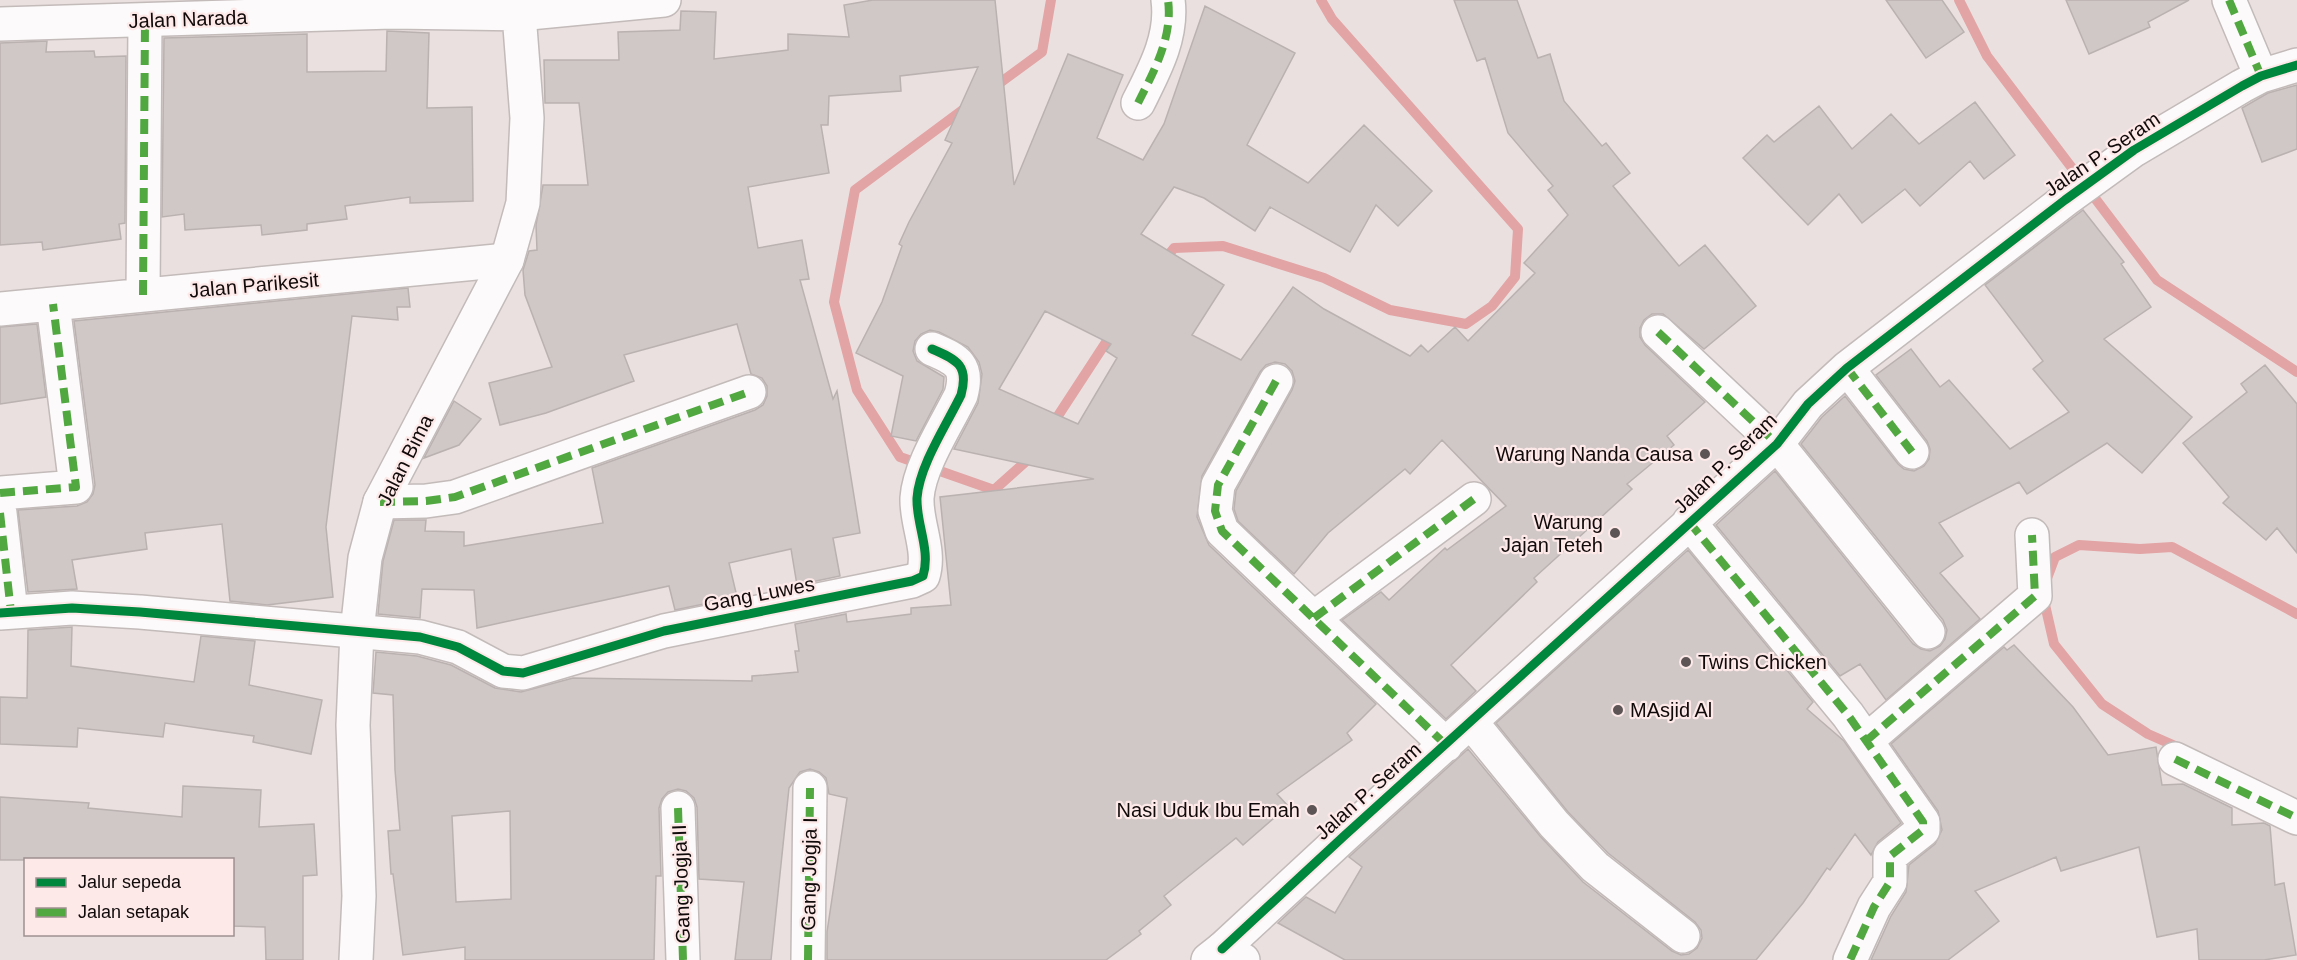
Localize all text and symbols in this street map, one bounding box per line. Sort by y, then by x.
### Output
street label: Jalan Narada [128,6,249,32]
street label: Jalan P. Seram [2040,107,2164,201]
street label: Jalan Parikesit [188,268,320,302]
street label: Jalan P. Seram [1669,408,1781,518]
street label: Jalan Bima [373,410,438,509]
place label: Warung Nanda Causa [1496,443,1694,465]
marker: Warung Nanda Causa [1698,447,1712,461]
place label: Warung Jajan Teteh [1501,511,1603,556]
marker: Warung Jajan Teteh [1608,526,1622,540]
street label: Gang Luwes [702,572,816,616]
place label: Twins Chicken [1698,651,1827,673]
marker: Twins Chicken [1679,655,1693,669]
place label: MAsjid Al [1630,699,1712,721]
marker: MAsjid Al [1611,703,1625,717]
street label: Jalan P. Seram [1311,738,1425,844]
place label: Nasi Uduk Ibu Emah [1117,799,1300,821]
marker: Nasi Uduk Ibu Emah [1305,803,1319,817]
street label: Gang Jogja I [797,817,821,931]
street label: Gang Jogja II [668,824,694,944]
legend [24,858,234,936]
text: Jalur sepeda [78,872,182,892]
text: Jalan setapak [78,902,190,922]

